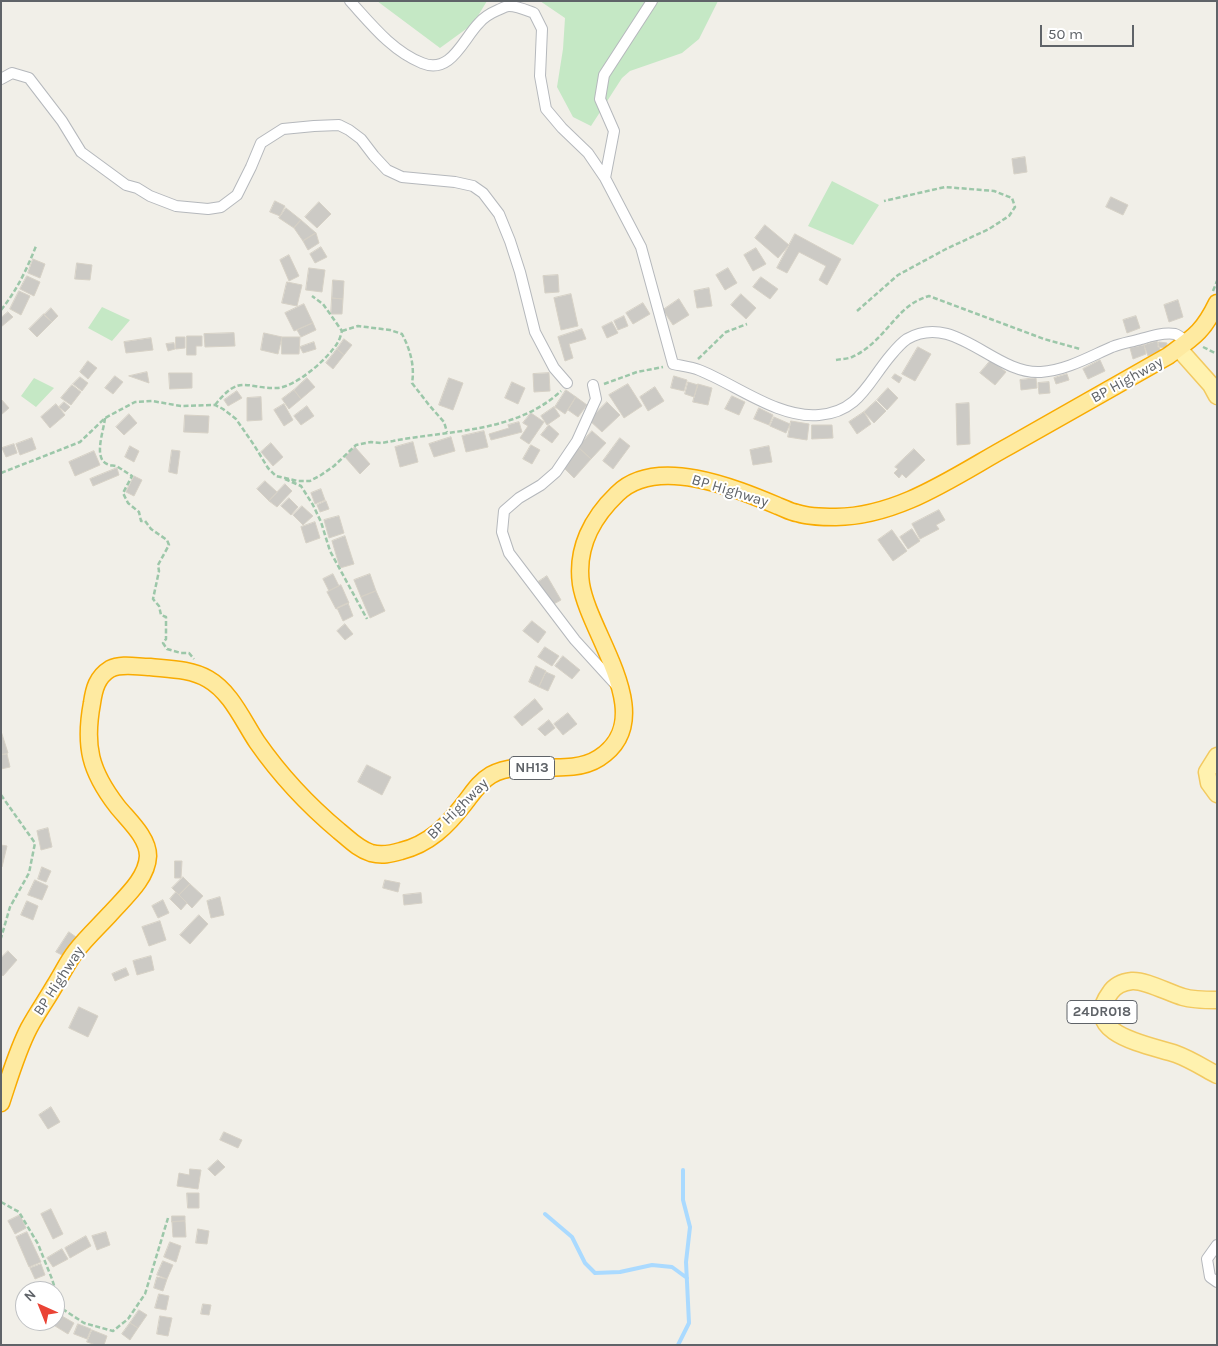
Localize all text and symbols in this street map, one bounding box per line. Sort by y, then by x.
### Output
scale bar [1043,15,1137,47]
text: 50 m [1048,25,1083,43]
street label: BP Highway [1088,353,1166,407]
street label: BP Highway [689,471,771,511]
road number: NH13 [510,756,554,780]
street label: BP Highway [424,775,492,843]
street label: BP Highway [30,943,88,1019]
road number: 24DR018 [1067,1000,1137,1024]
north arrow [15,1281,65,1331]
text: N [20,1286,39,1305]

